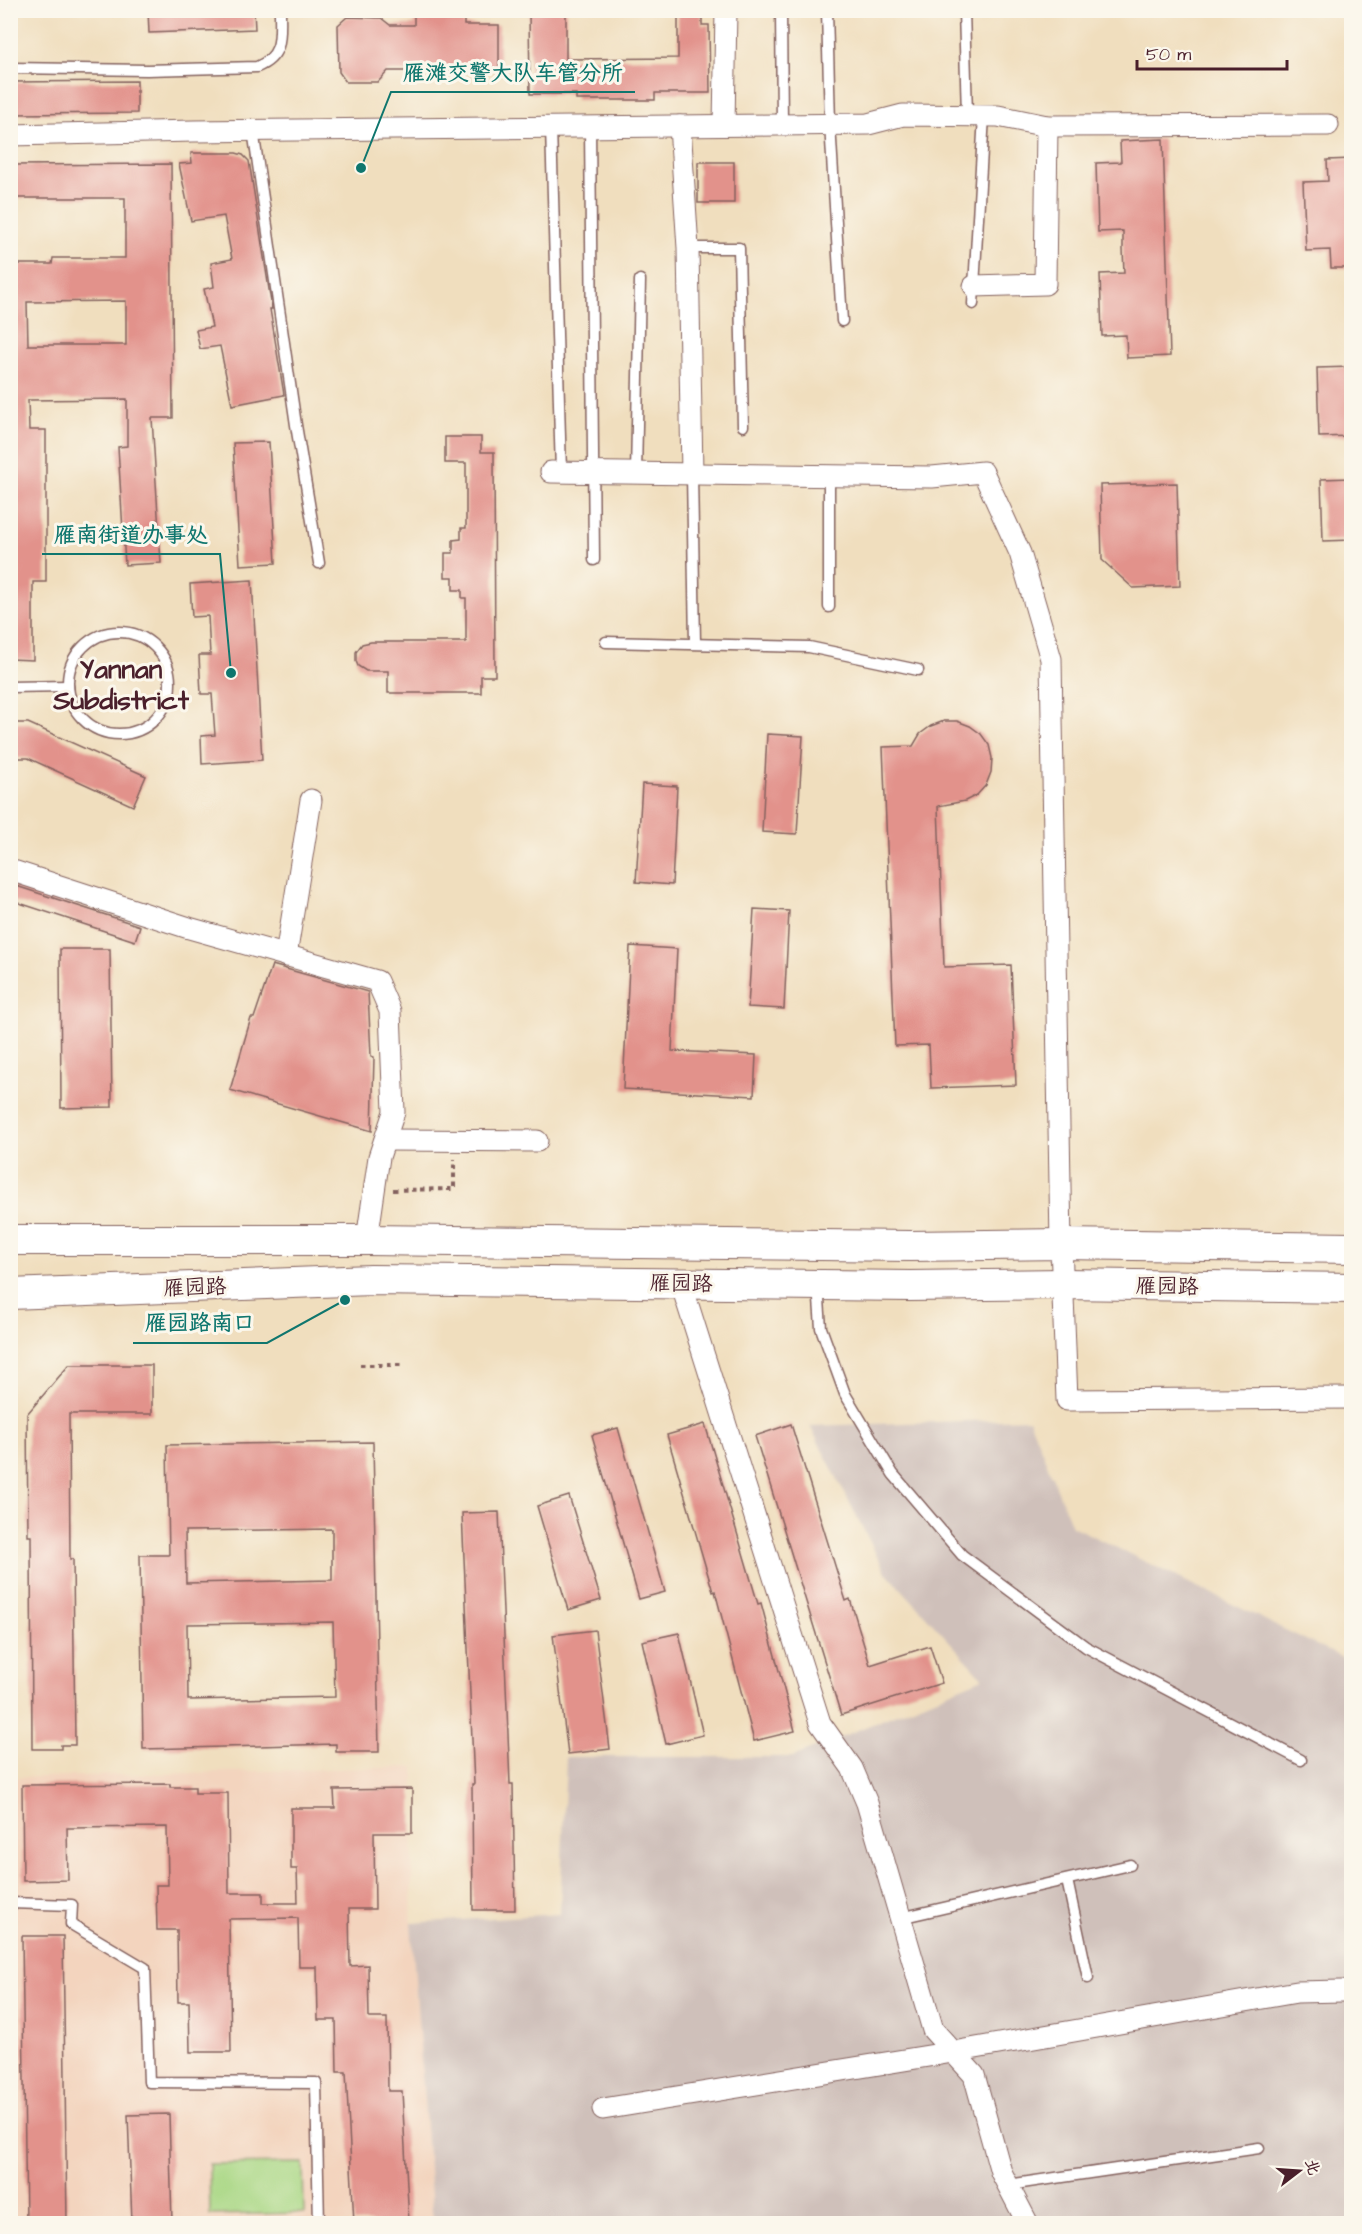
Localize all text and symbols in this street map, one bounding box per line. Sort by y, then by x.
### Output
scale bar [1137,33,1287,71]
text: 50 m [1146,42,1191,67]
callout: 雁滩交警大队车管分所 [391,52,635,92]
text: 雁滩交警大队车管分所 [403,58,623,89]
callout: 雁南街道办事处 [42,514,220,554]
text: 雁南街道办事处 [54,520,208,551]
district label: Yannan Subdistrict [52,651,190,720]
street label: 雁园路 [649,1268,713,1299]
street label: 雁园路 [1135,1271,1199,1302]
street label: 雁园路 [163,1272,227,1303]
callout: 雁园路南口 [133,1303,267,1343]
text: 雁园路南口 [145,1308,255,1339]
north arrow [1269,2141,1329,2201]
text: 北 [1300,2156,1325,2178]

